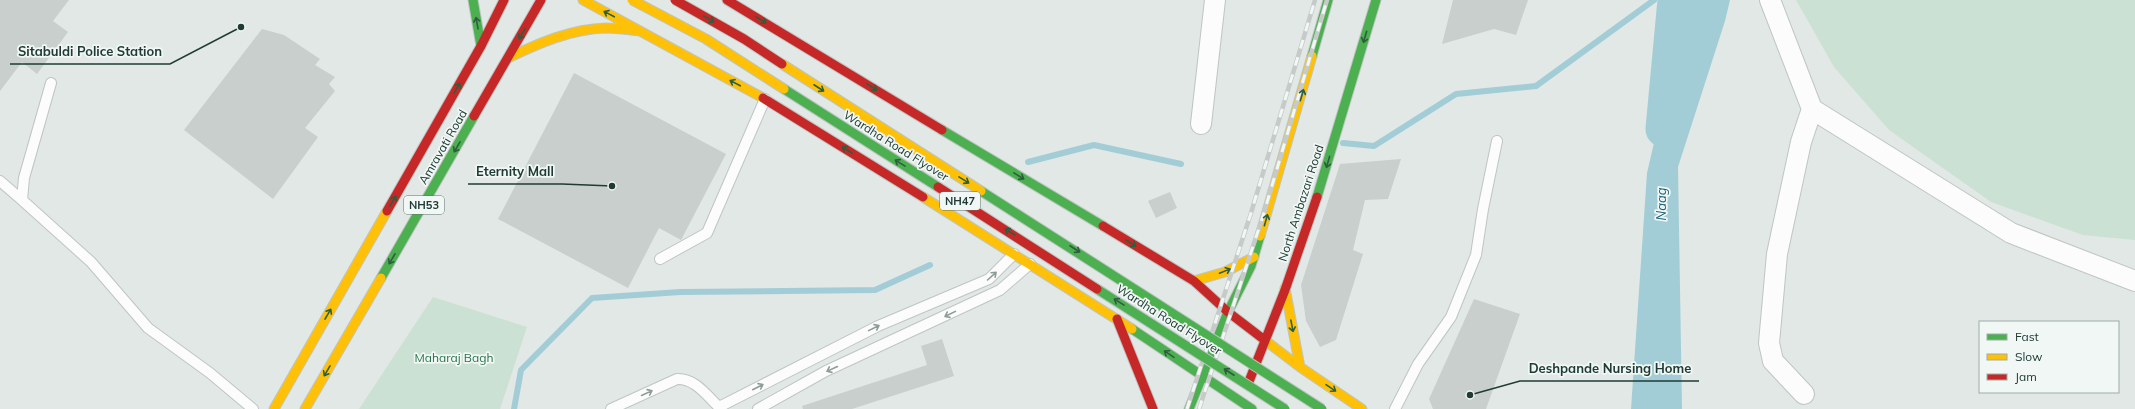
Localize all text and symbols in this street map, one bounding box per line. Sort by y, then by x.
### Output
one-way arrow [603,10,615,17]
one-way arrow [703,16,715,24]
one-way arrow [755,16,767,24]
one-way arrow [473,17,481,30]
one-way arrow [518,28,526,40]
one-way arrow [1361,31,1368,44]
callout: Sitabuldi Police Station [10,39,170,64]
text: Sitabuldi Police Station [18,43,162,59]
one-way arrow [729,78,741,86]
one-way arrow [454,82,462,94]
one-way arrow [866,83,878,91]
one-way arrow [813,84,824,92]
one-way arrow [1299,88,1306,101]
street label: Amravati Road [415,107,470,187]
street label: Wardha Road Flyover [841,107,952,184]
one-way arrow [453,141,461,153]
street label: North Ambazari Road [1275,143,1326,263]
one-way arrow [841,145,853,153]
one-way arrow [1324,155,1331,168]
callout: Eternity Mall [468,159,562,184]
one-way arrow [895,159,906,167]
text: Eternity Mall [476,163,554,180]
one-way arrow [1013,172,1025,180]
one-way arrow [958,176,969,184]
water label: Naag [1653,187,1669,221]
road number: NH47 [940,192,980,210]
one-way arrow [389,195,397,207]
road number: NH53 [404,196,444,214]
one-way arrow [1263,213,1270,226]
one-way arrow [1004,228,1015,237]
one-way arrow [1125,239,1137,247]
one-way arrow [1069,245,1080,253]
one-way arrow [388,253,396,265]
one-way arrow [1219,267,1231,275]
one-way arrow [987,271,997,280]
street label: Wardha Road Flyover [1114,281,1225,358]
one-way arrow [1114,298,1125,306]
one-way arrow [325,308,333,320]
one-way arrow [944,311,956,318]
one-way arrow [1288,320,1296,333]
legend [1979,321,2119,393]
one-way arrow [868,324,880,331]
text: Fast [2015,329,2039,344]
text: Slow [2015,349,2043,364]
park label: Maharaj Bagh [415,350,493,365]
one-way arrow [1164,350,1175,358]
callout: Deshpande Nursing Home [1520,356,1699,381]
text: Deshpande Nursing Home [1529,360,1691,376]
one-way arrow [322,365,330,377]
one-way arrow [826,366,838,373]
one-way arrow [1224,368,1235,376]
text: Jam [2015,369,2037,384]
one-way arrow [752,383,764,391]
one-way arrow [1325,384,1336,392]
one-way arrow [640,389,652,396]

